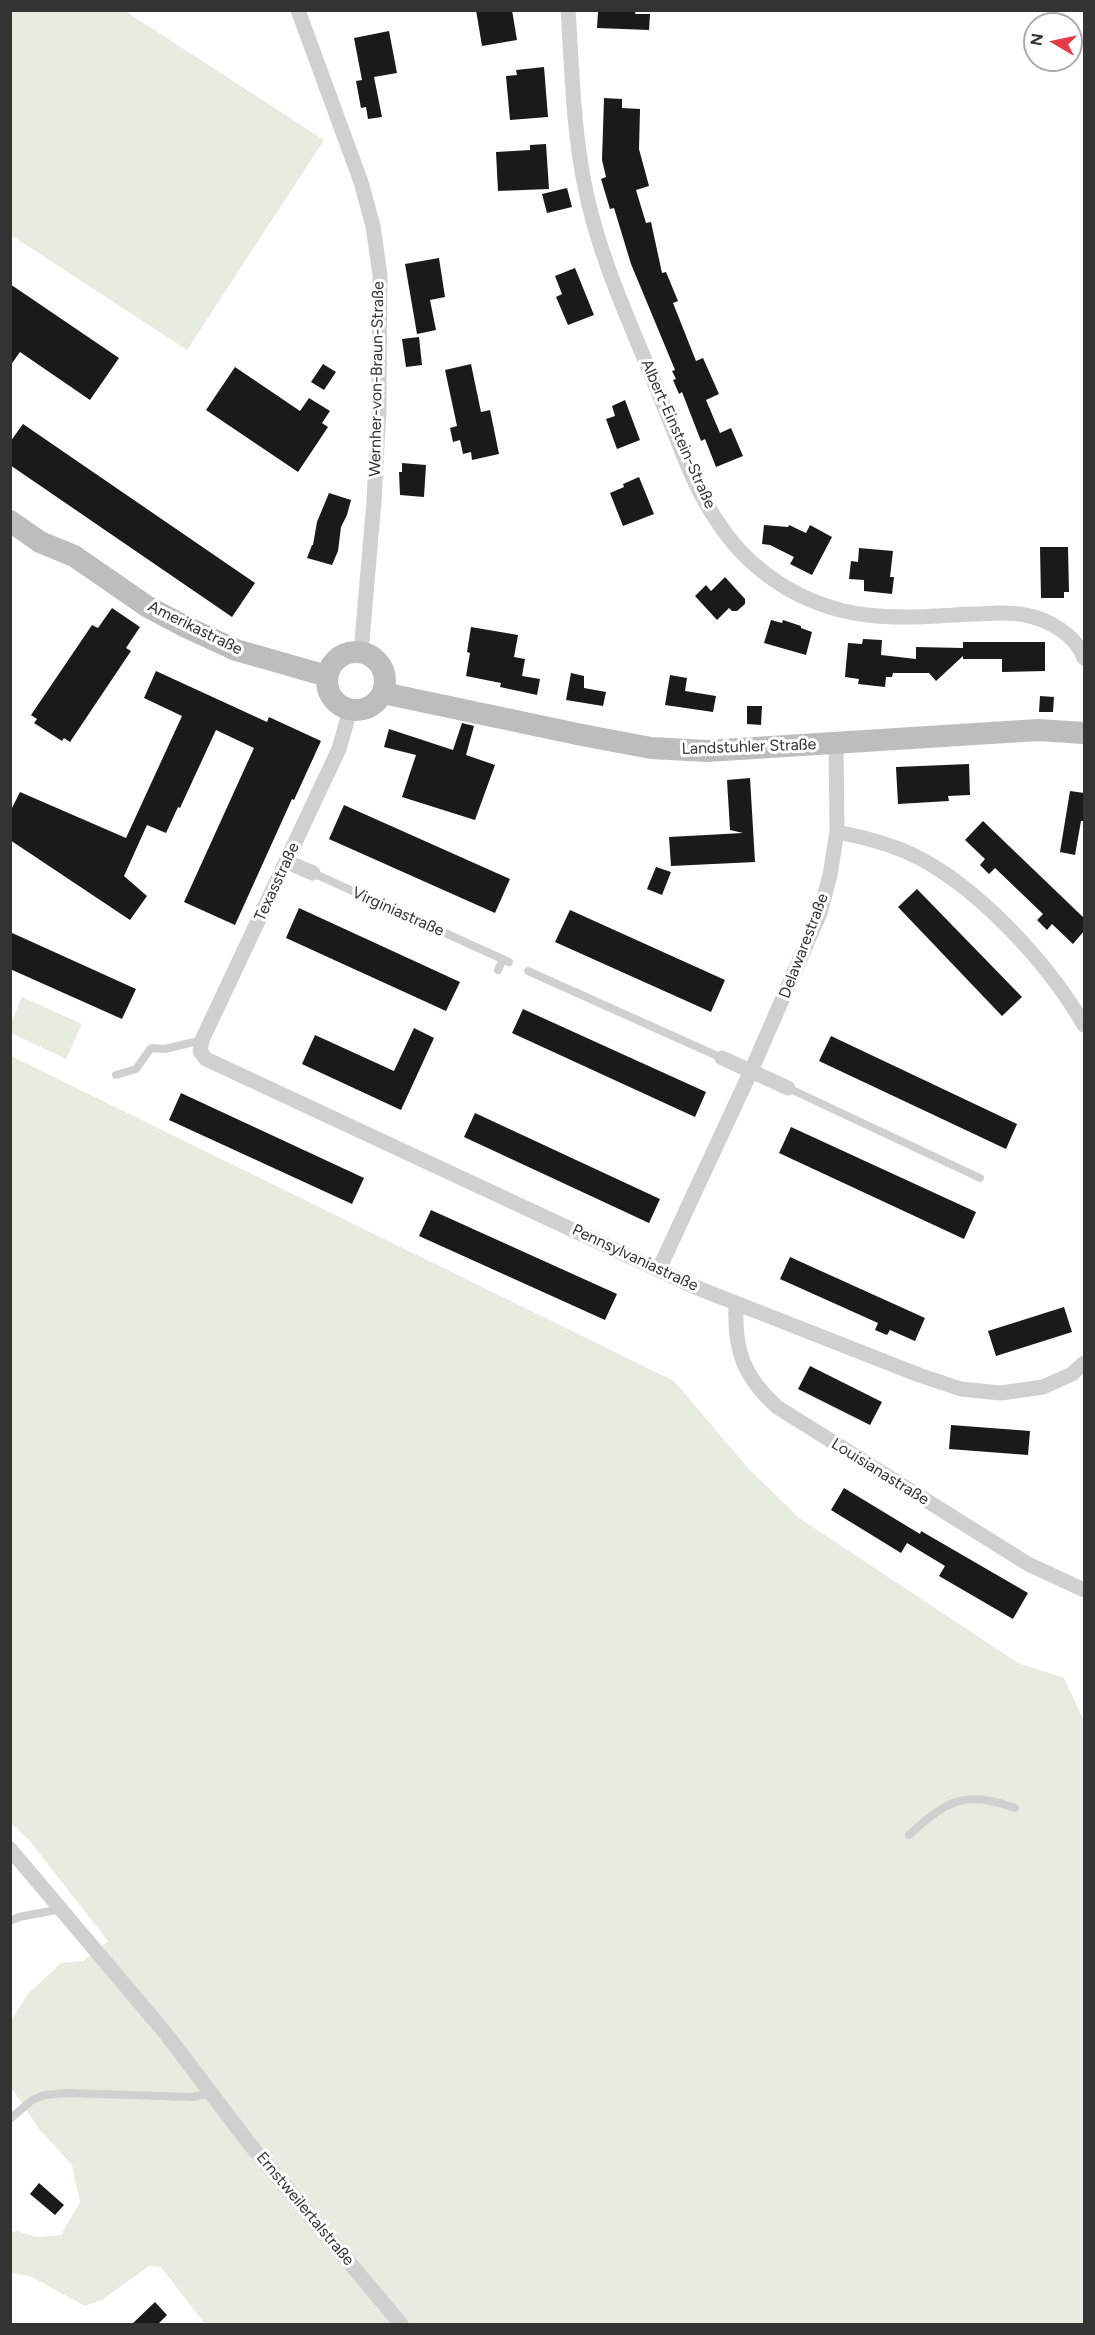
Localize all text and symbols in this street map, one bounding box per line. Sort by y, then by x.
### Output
north arrow [1023,12,1083,72]
text: N [1026,32,1047,47]
street label: Wernher-von-Braun-Straße [366,281,388,477]
street label: Albert-Einstein-Straße [636,356,720,512]
street label: Amerikastraße [145,597,245,659]
street label: Landstuhler Straße [681,735,817,759]
street label: Texasstraße [250,840,304,924]
street label: Virginiastraße [349,883,447,941]
street label: Delawarestraße [775,891,833,1001]
street label: Pennsylvaniastraße [569,1220,701,1296]
street label: Louisianastraße [828,1434,932,1510]
street label: Ernstweilertalstraße [252,2148,358,2270]

